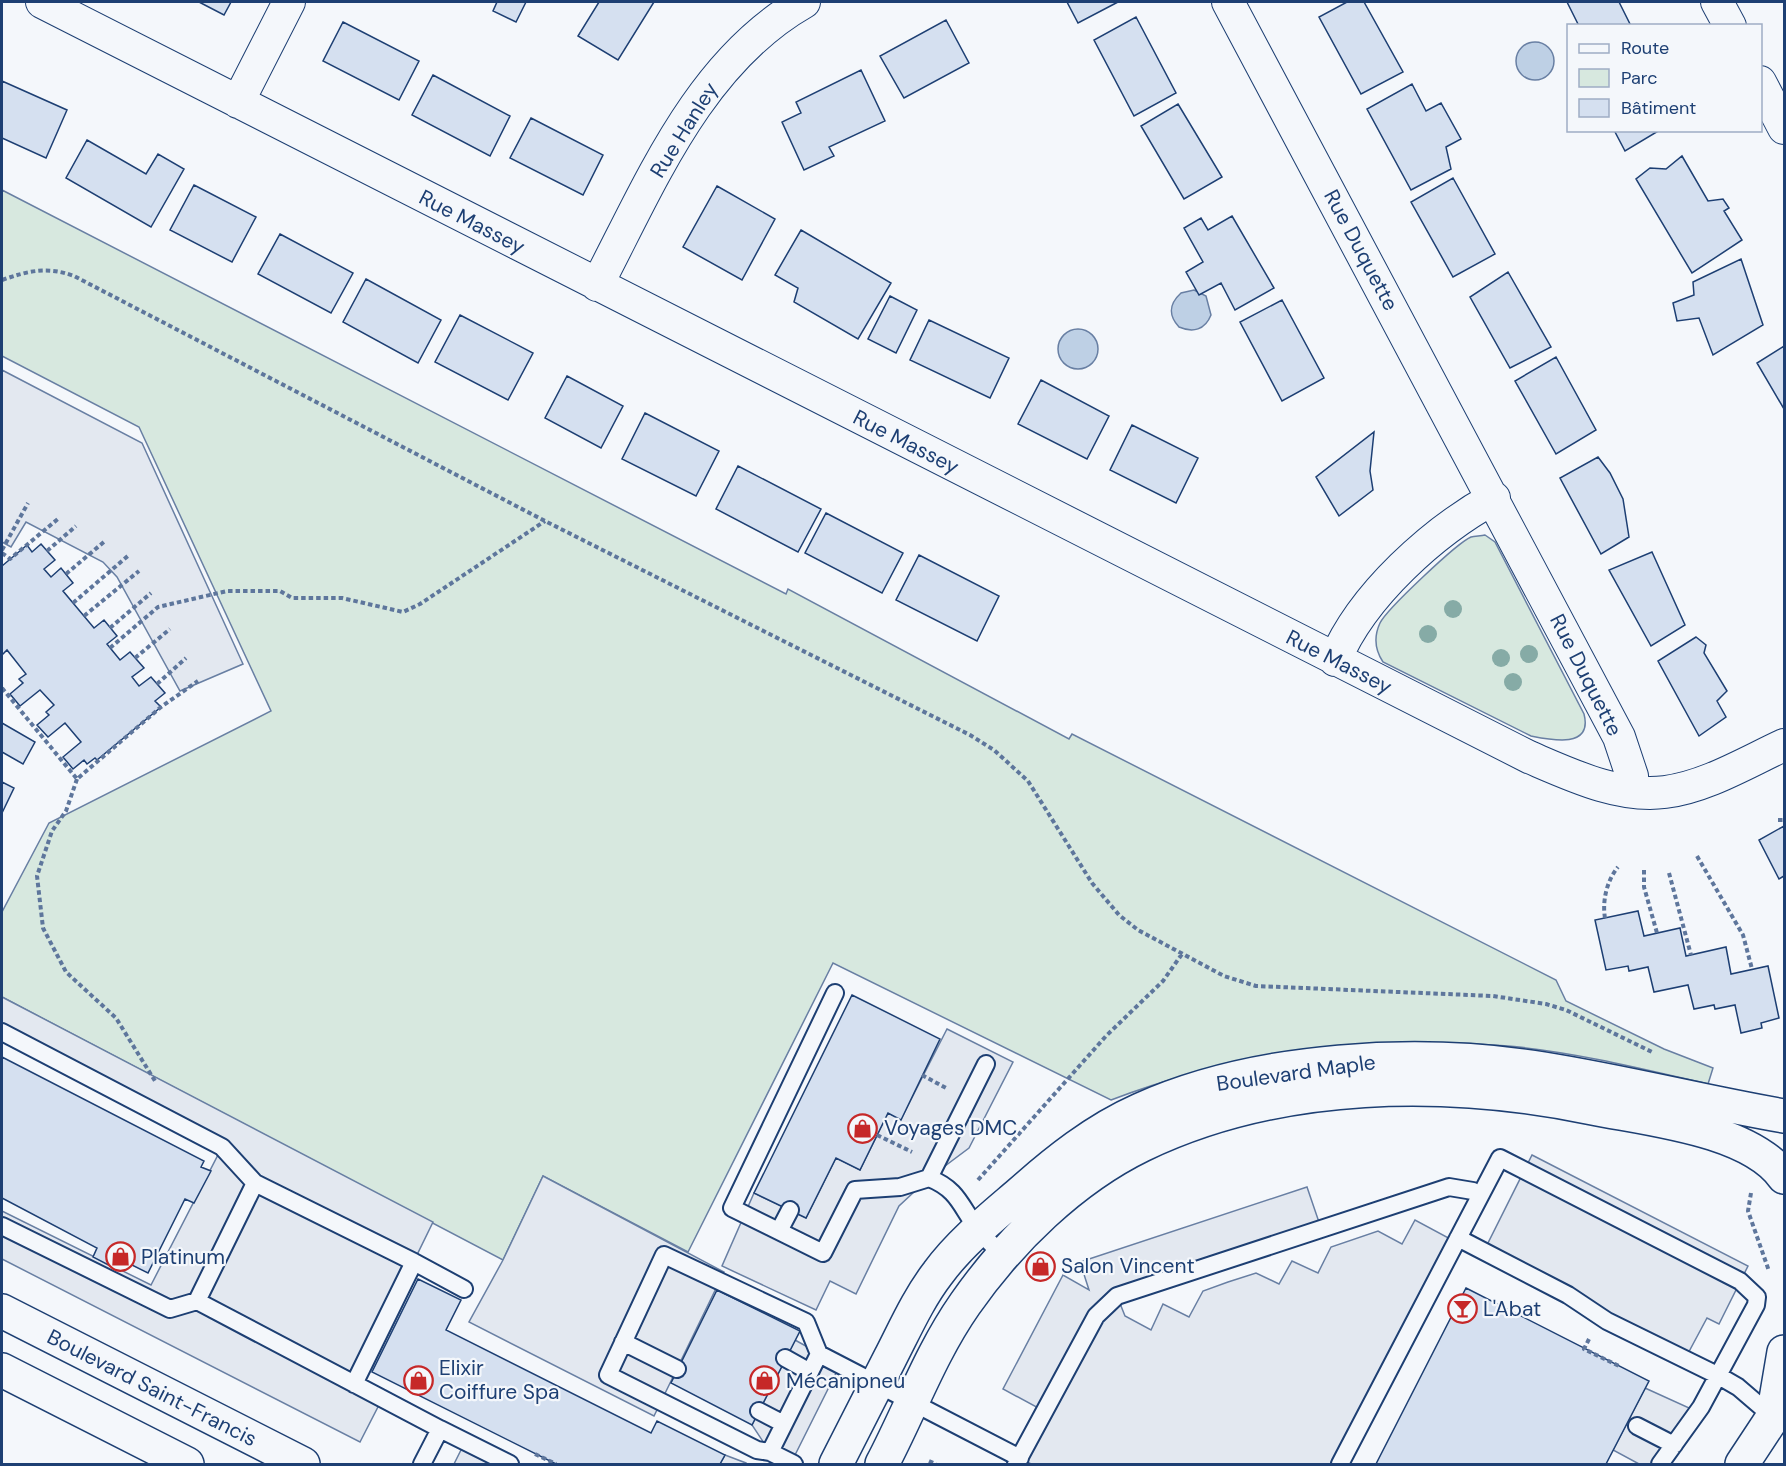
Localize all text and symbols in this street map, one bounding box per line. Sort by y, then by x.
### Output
legend [1567,24,1762,132]
text: Route [1621,36,1669,60]
text: Parc [1621,66,1657,90]
street label: Rue Hanley [644,77,725,183]
text: Bâtiment [1621,96,1696,120]
street label: Rue Massey [414,183,530,261]
street label: Rue Duquette [1317,185,1405,316]
street label: Rue Massey [848,403,964,481]
street label: Rue Duquette [1543,609,1629,741]
street label: Rue Massey [1281,623,1397,701]
street label: Boulevard Maple [1215,1048,1377,1098]
shop icon: Voyages DMC [847,1112,879,1144]
place label: Voyages DMC [884,1114,1017,1142]
shop icon: Platinum [104,1241,136,1273]
place label: Platinum [141,1243,225,1271]
shop icon: Salon Vincent [1024,1250,1056,1282]
place label: Salon Vincent [1061,1252,1195,1280]
bar icon: L'Abat [1446,1293,1478,1325]
place label: L'Abat [1483,1295,1541,1323]
street label: Boulevard Saint-Francis [42,1323,262,1453]
place label: Elixir Coiffure Spa [439,1354,560,1406]
shop icon: Elixir Coiffure Spa [402,1364,434,1396]
shop icon: Mécanipneu [749,1365,781,1397]
place label: Mécanipneu [786,1367,905,1395]

